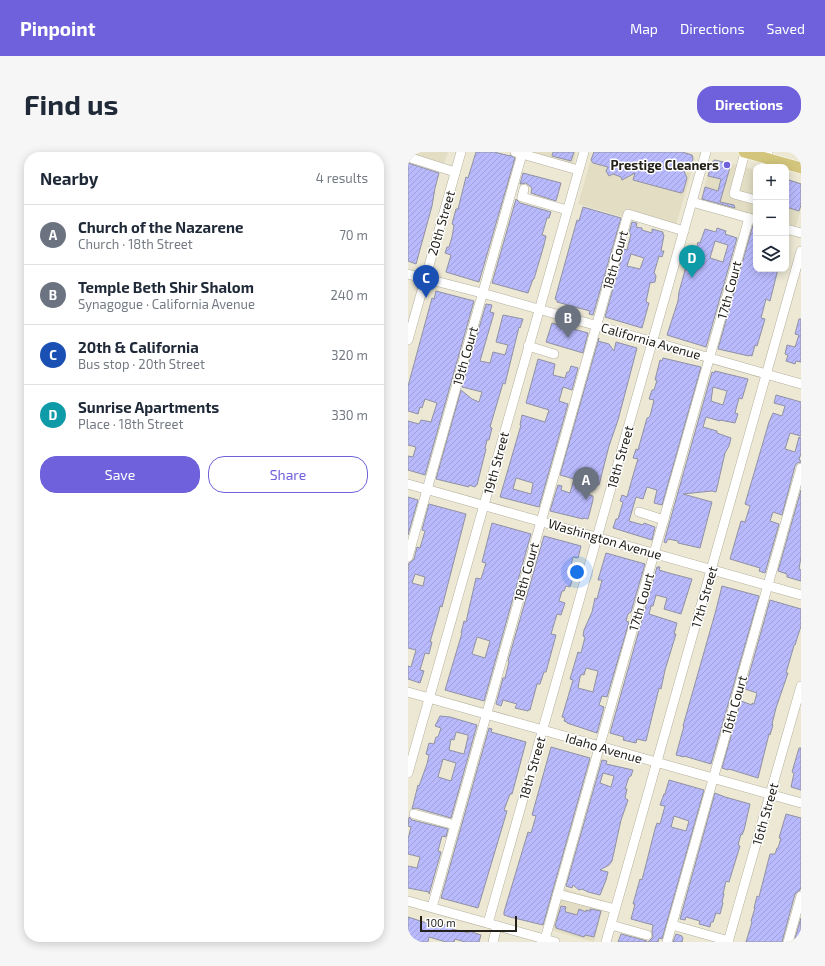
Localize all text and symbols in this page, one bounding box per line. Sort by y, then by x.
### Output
text: Pinpoint [20,17,95,40]
text: Map [630,20,658,37]
text: Directions [680,20,745,37]
text: Saved [767,20,805,37]
button: Directions [697,86,801,123]
text: Find us [24,87,118,121]
place label: Prestige Cleaners [611,157,719,173]
marker: Prestige Cleaners [722,160,732,170]
map controls [753,164,789,272]
button: + [753,164,789,200]
text: Nearby [40,168,98,188]
text: 4 results [316,170,368,186]
street label: 20th Street [424,189,458,257]
button: − [753,200,789,236]
text: Church of the Nazarene [78,218,243,236]
text: A [49,227,57,243]
text: 70 m [339,227,368,243]
street label: 18th Court [599,229,631,291]
text: Church · 18th Street [78,236,193,252]
button: layers [753,236,789,272]
pin: D [679,245,705,278]
street label: 17th Court [714,259,744,321]
pin: C [413,265,439,298]
text: Temple Beth Shir Shalom [78,278,254,296]
text: B [49,287,57,303]
text: 240 m [331,287,368,303]
text: Synagogue · California Avenue [78,296,255,312]
pin: B [555,305,581,338]
street label: California Avenue [599,319,703,363]
street label: 19th Court [449,325,481,387]
text: 20th & California [78,338,199,356]
text: C [49,347,57,363]
text: 320 m [331,347,368,363]
text: Bus stop · 20th Street [78,356,205,372]
text: Sunrise Apartments [78,398,219,416]
text: D [49,407,57,423]
text: 330 m [331,407,368,423]
text: Place · 18th Street [78,416,183,432]
street label: 18th Street [603,424,637,490]
street label: 19th Street [480,430,512,496]
button: Save [40,456,200,493]
button: Share [208,456,368,493]
pin: A [573,467,599,500]
street label: Washington Avenue [546,515,664,563]
street label: 18th Court [510,541,542,603]
your location [567,562,587,582]
street label: 17th Street [688,564,720,630]
street label: 17th Court [625,571,657,633]
street label: 16th Court [718,674,750,736]
street label: Idaho Avenue [564,729,644,767]
street label: 18th Street [515,735,549,801]
street label: 16th Street [748,781,782,847]
scale bar [420,914,517,933]
text: 100 m [426,916,456,929]

